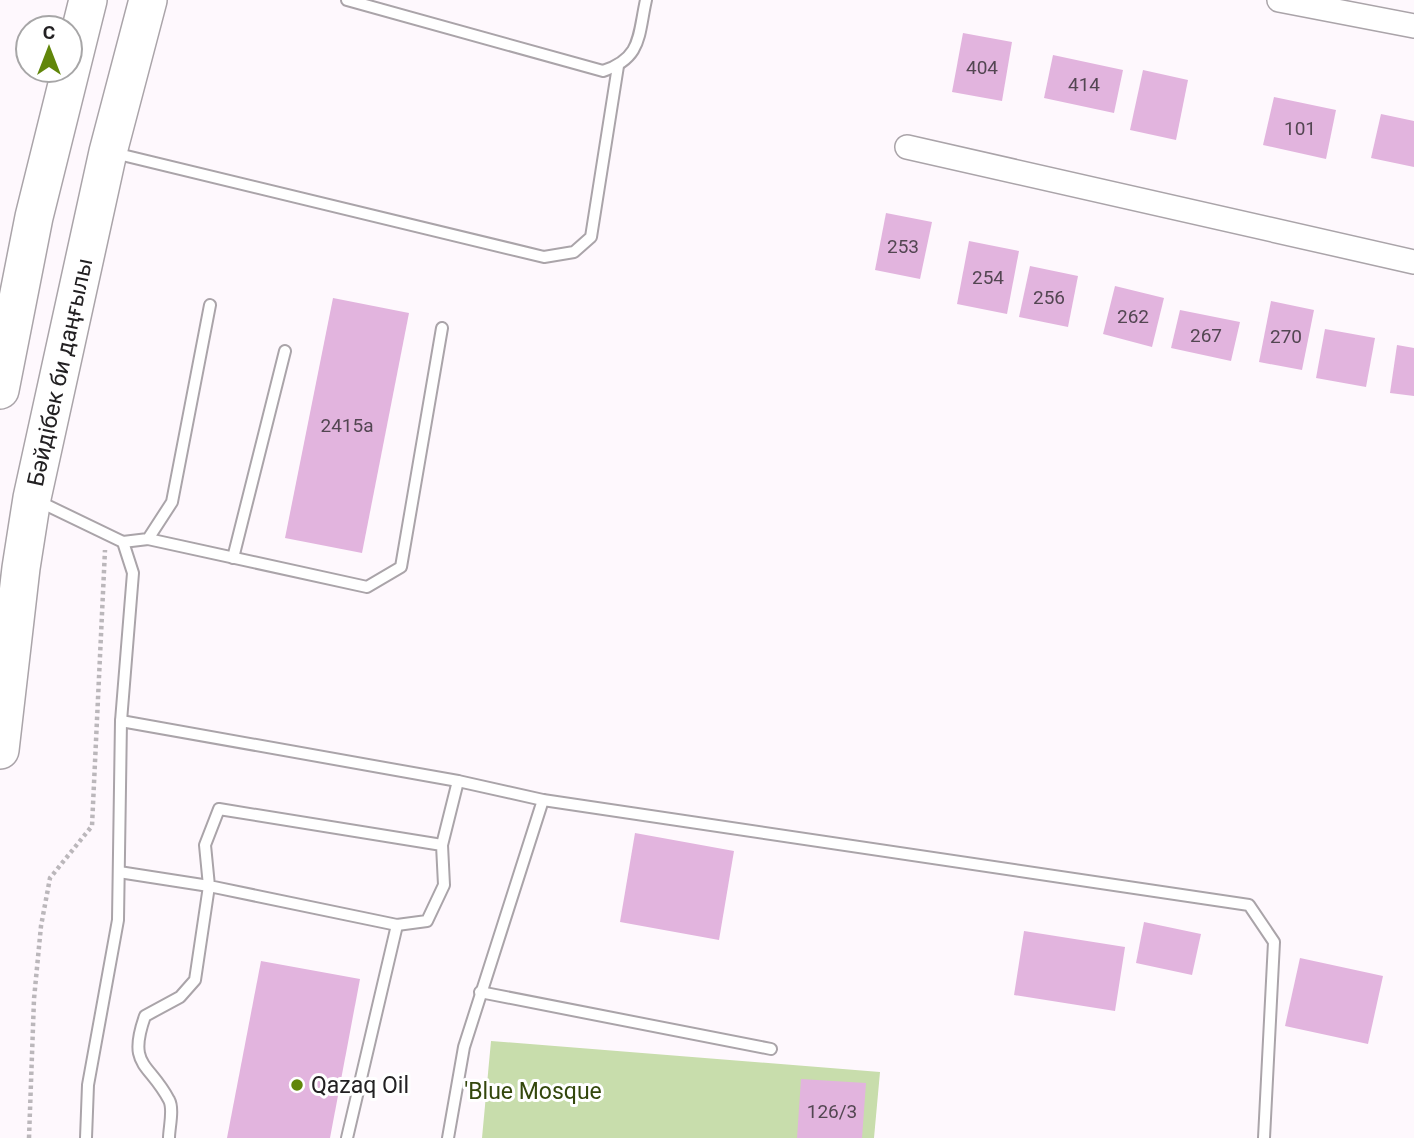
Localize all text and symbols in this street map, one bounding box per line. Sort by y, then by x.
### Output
north arrow [14,14,84,84]
text: С [43,21,55,44]
house number: 404 [966,56,998,79]
house number: 414 [1068,73,1100,96]
house number: 101 [1284,117,1316,140]
house number: 253 [887,235,919,258]
street label: Бәйдібек би даңғылы [22,255,98,489]
house number: 254 [972,266,1004,289]
house number: 256 [1033,286,1065,309]
house number: 262 [1117,305,1149,328]
house number: 267 [1190,324,1222,347]
house number: 270 [1270,325,1302,348]
house number: 2415а [320,414,374,437]
place label: Qazaq Oil [311,1072,409,1099]
marker: Qazaq Oil [289,1077,305,1093]
park label: 'Blue Mosque [464,1078,602,1105]
house number: 126/3 [807,1100,857,1123]

